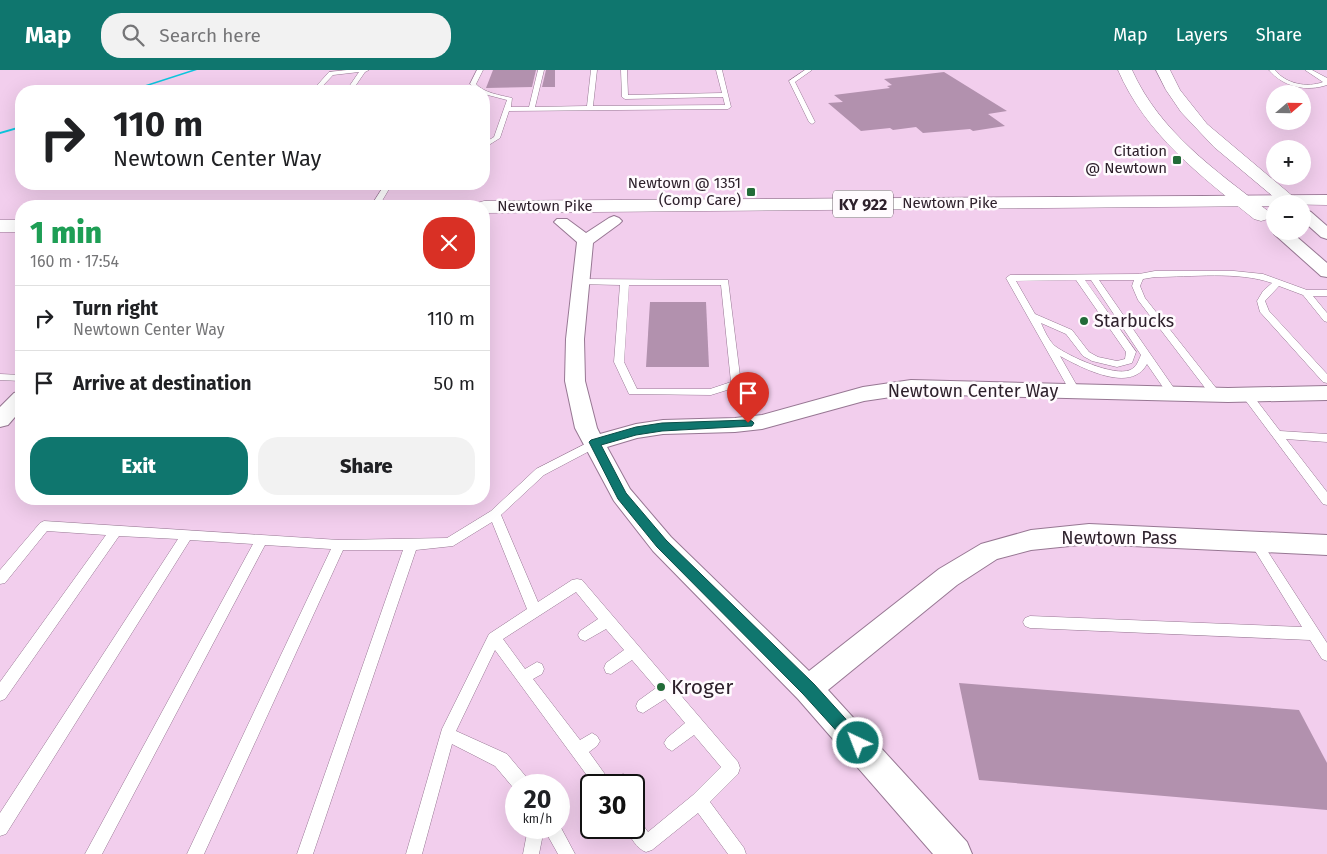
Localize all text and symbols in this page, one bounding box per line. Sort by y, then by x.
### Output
search box [101,13,451,58]
text: Map [25,21,71,49]
icon: search [119,21,147,49]
text: Search here [159,24,261,47]
text: Map [1113,24,1148,46]
text: Layers [1176,24,1228,46]
text: Share [1256,24,1302,46]
north arrow [1266,85,1311,130]
map controls [1266,85,1311,240]
text: 110 m [113,103,203,145]
icon: right [30,105,95,170]
button: + [1266,140,1311,185]
place label: Citation @ Newtown [1085,142,1167,177]
text: Newtown Center Way [113,145,321,172]
marker: Citation @ Newtown [1171,154,1183,166]
place label: Newtown @ 1351 (Comp Care) [628,174,741,209]
marker: Newtown @ 1351 (Comp Care) [745,186,757,198]
road number: KY 922 [833,190,893,218]
street label: Newtown Pike [902,194,998,212]
button: − [1266,195,1311,240]
street label: Newtown Pike [497,197,593,215]
text: 1 min [30,215,102,251]
button: close [423,217,475,269]
text: 160 m · 17:54 [30,252,119,271]
text: Turn right [73,297,158,320]
icon: right [30,304,58,332]
text: 110 m [427,307,475,330]
place label: Starbucks [1094,310,1174,332]
marker: Starbucks [1078,315,1090,327]
text: Newtown Center Way [73,320,225,339]
icon: arrive [30,369,58,397]
text: Arrive at destination [73,372,252,395]
text: 50 m [434,372,475,395]
pin [727,372,769,423]
icon: arrive [734,379,762,407]
street label: Newtown Center Way [888,380,1058,402]
button: Exit [30,437,248,495]
button: Share [258,437,475,495]
street label: Newtown Pass [1061,527,1177,549]
place label: Kroger [671,674,733,700]
marker: Kroger [655,681,667,693]
position arrow [831,716,883,768]
speed limit sign: 30 [580,774,645,839]
text: 20 [524,785,551,815]
text: km/h [523,812,552,826]

